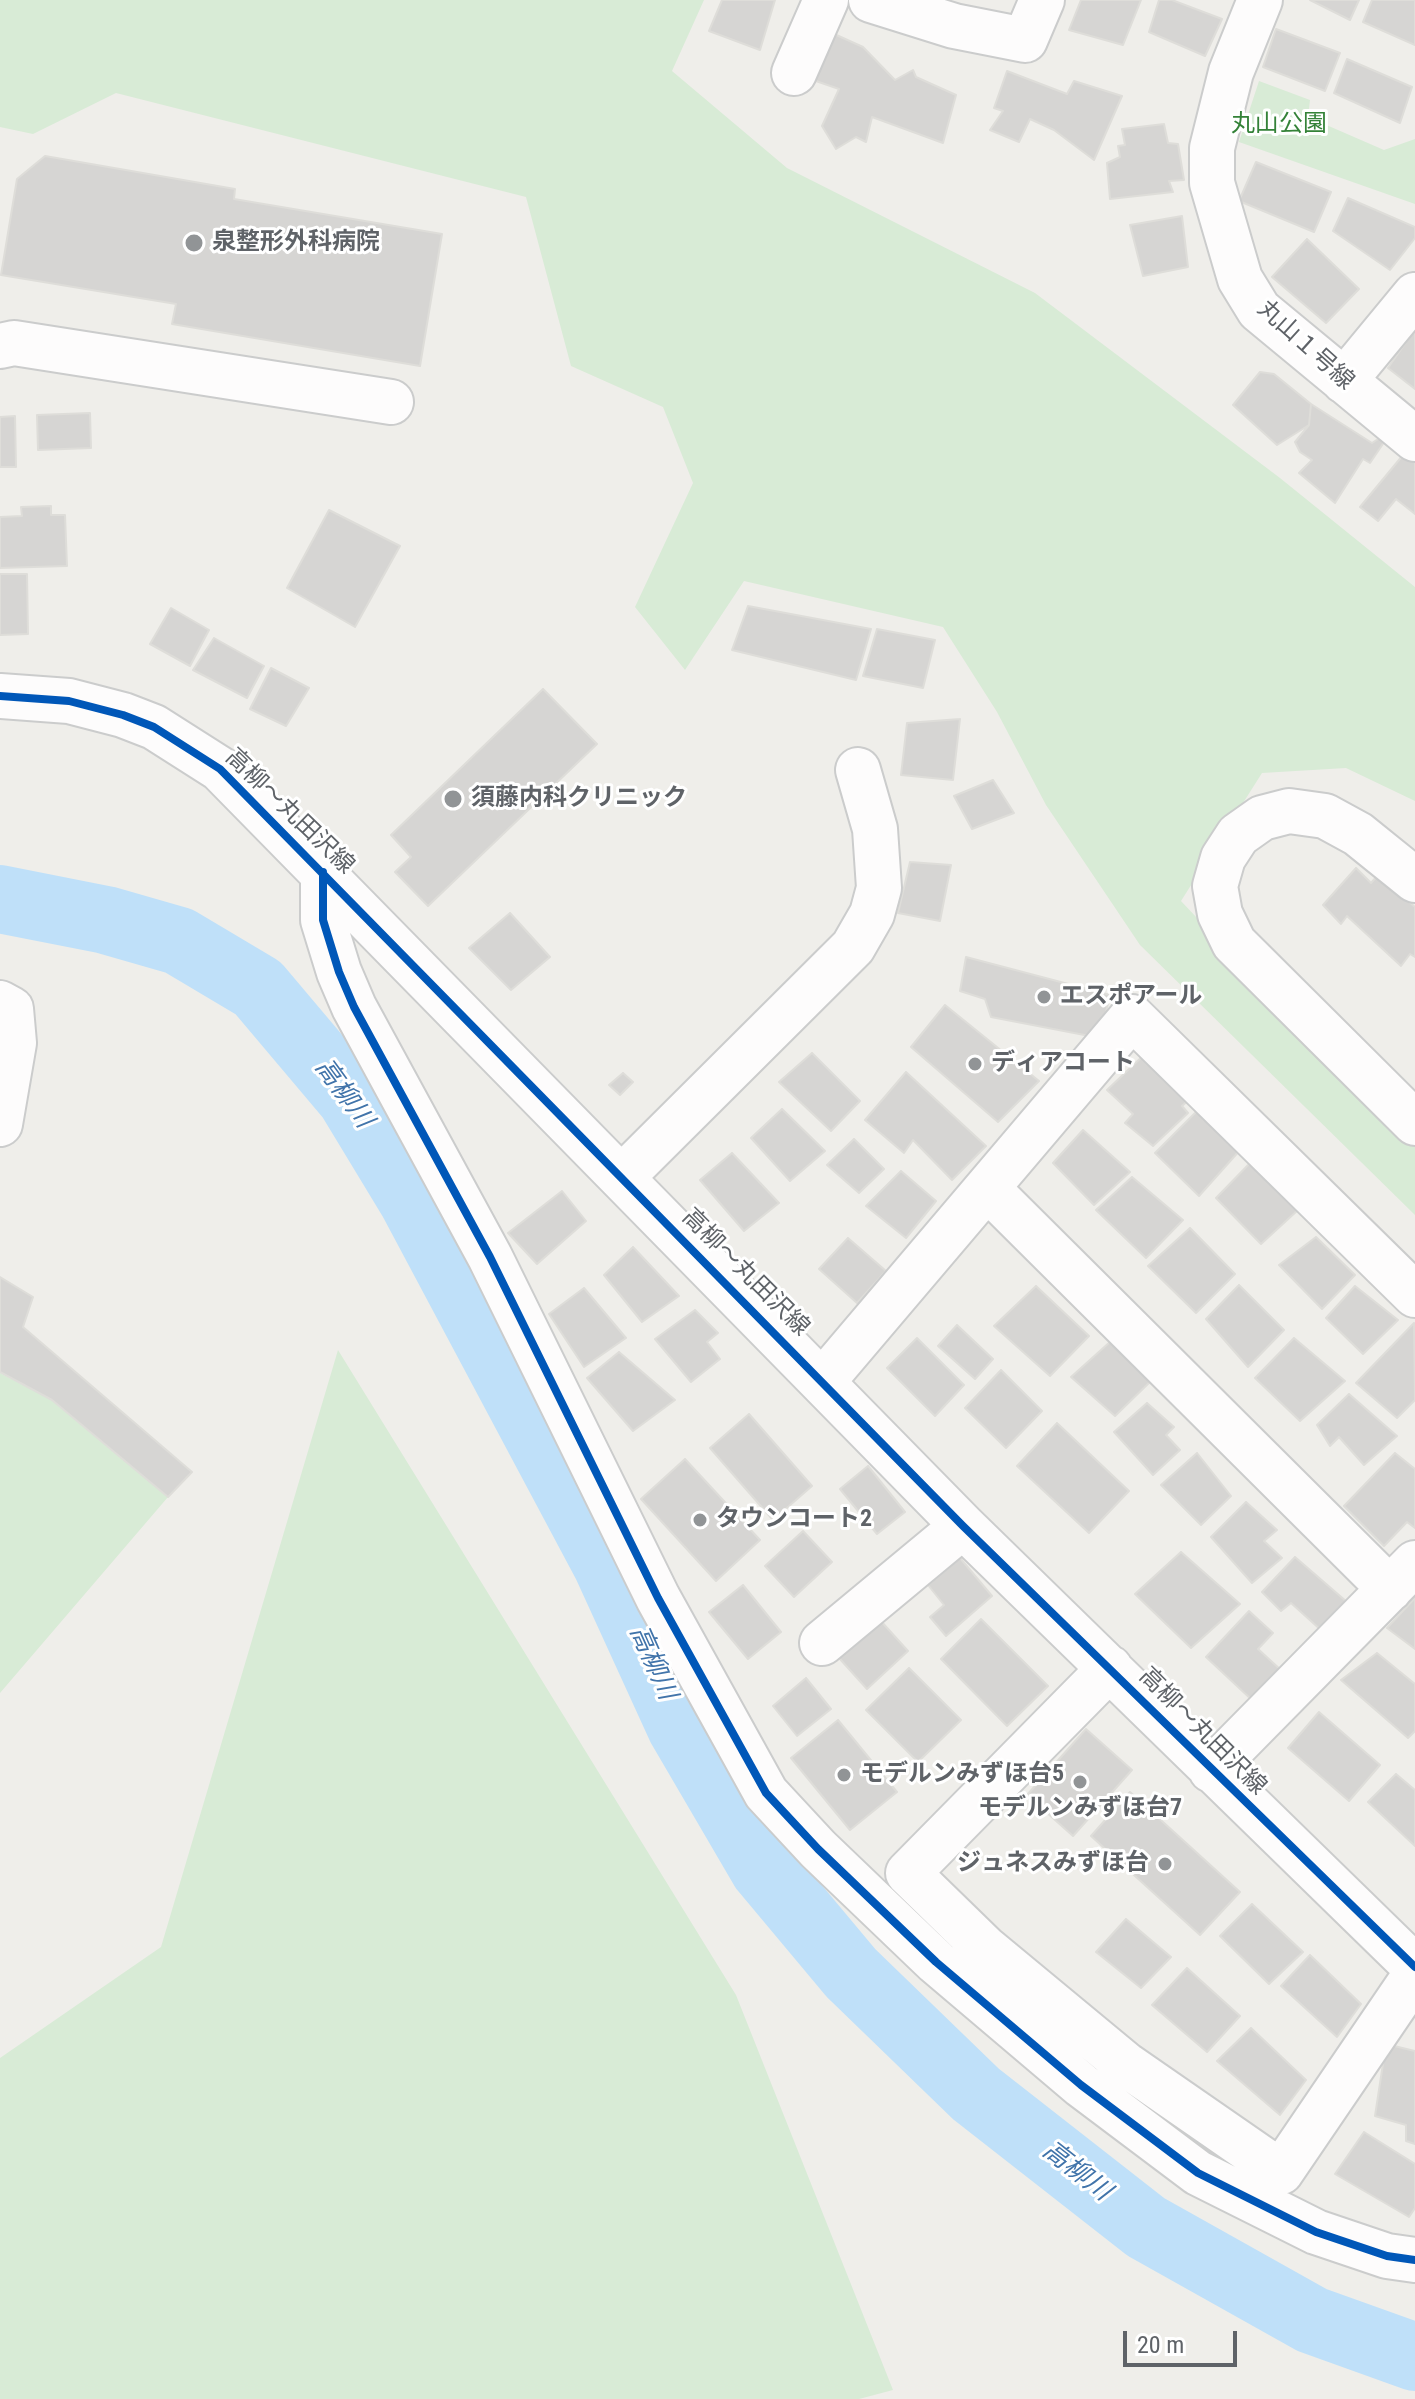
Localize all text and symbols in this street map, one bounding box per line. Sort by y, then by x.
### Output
park label: 丸山公園 [1231,111,1327,139]
place label: 泉整形外科病院 [212,229,380,257]
marker: 泉整形外科病院 [183,232,205,254]
street label: 丸山１号線 [1251,295,1359,397]
street label: 高柳～丸田沢線 [219,743,359,881]
place label: 須藤内科クリニック [471,785,687,813]
marker: 須藤内科クリニック [442,788,464,810]
place label: エスポアール [1060,983,1203,1011]
marker: エスポアール [1035,988,1053,1006]
place label: ディアコート [991,1050,1135,1078]
water label: 高柳川 [307,1053,379,1135]
marker: ディアコート [966,1055,984,1073]
street label: 高柳～丸田沢線 [675,1203,815,1343]
place label: タウンコート2 [716,1506,872,1534]
marker: タウンコート2 [691,1511,709,1529]
water label: 高柳川 [622,1621,682,1705]
street label: 高柳～丸田沢線 [1132,1662,1272,1802]
place label: モデルンみずほ台5 [860,1761,1064,1789]
marker: モデルンみずほ台5 [835,1766,853,1784]
marker: モデルンみずほ台7 [1071,1773,1089,1791]
place label: モデルンみずほ台7 [978,1795,1182,1823]
place label: ジュネスみずほ台 [957,1850,1149,1878]
marker: ジュネスみずほ台 [1156,1855,1174,1873]
water label: 高柳川 [1036,2136,1116,2208]
scale bar [1127,2315,1241,2365]
text: 20 m [1137,2331,1184,2359]

